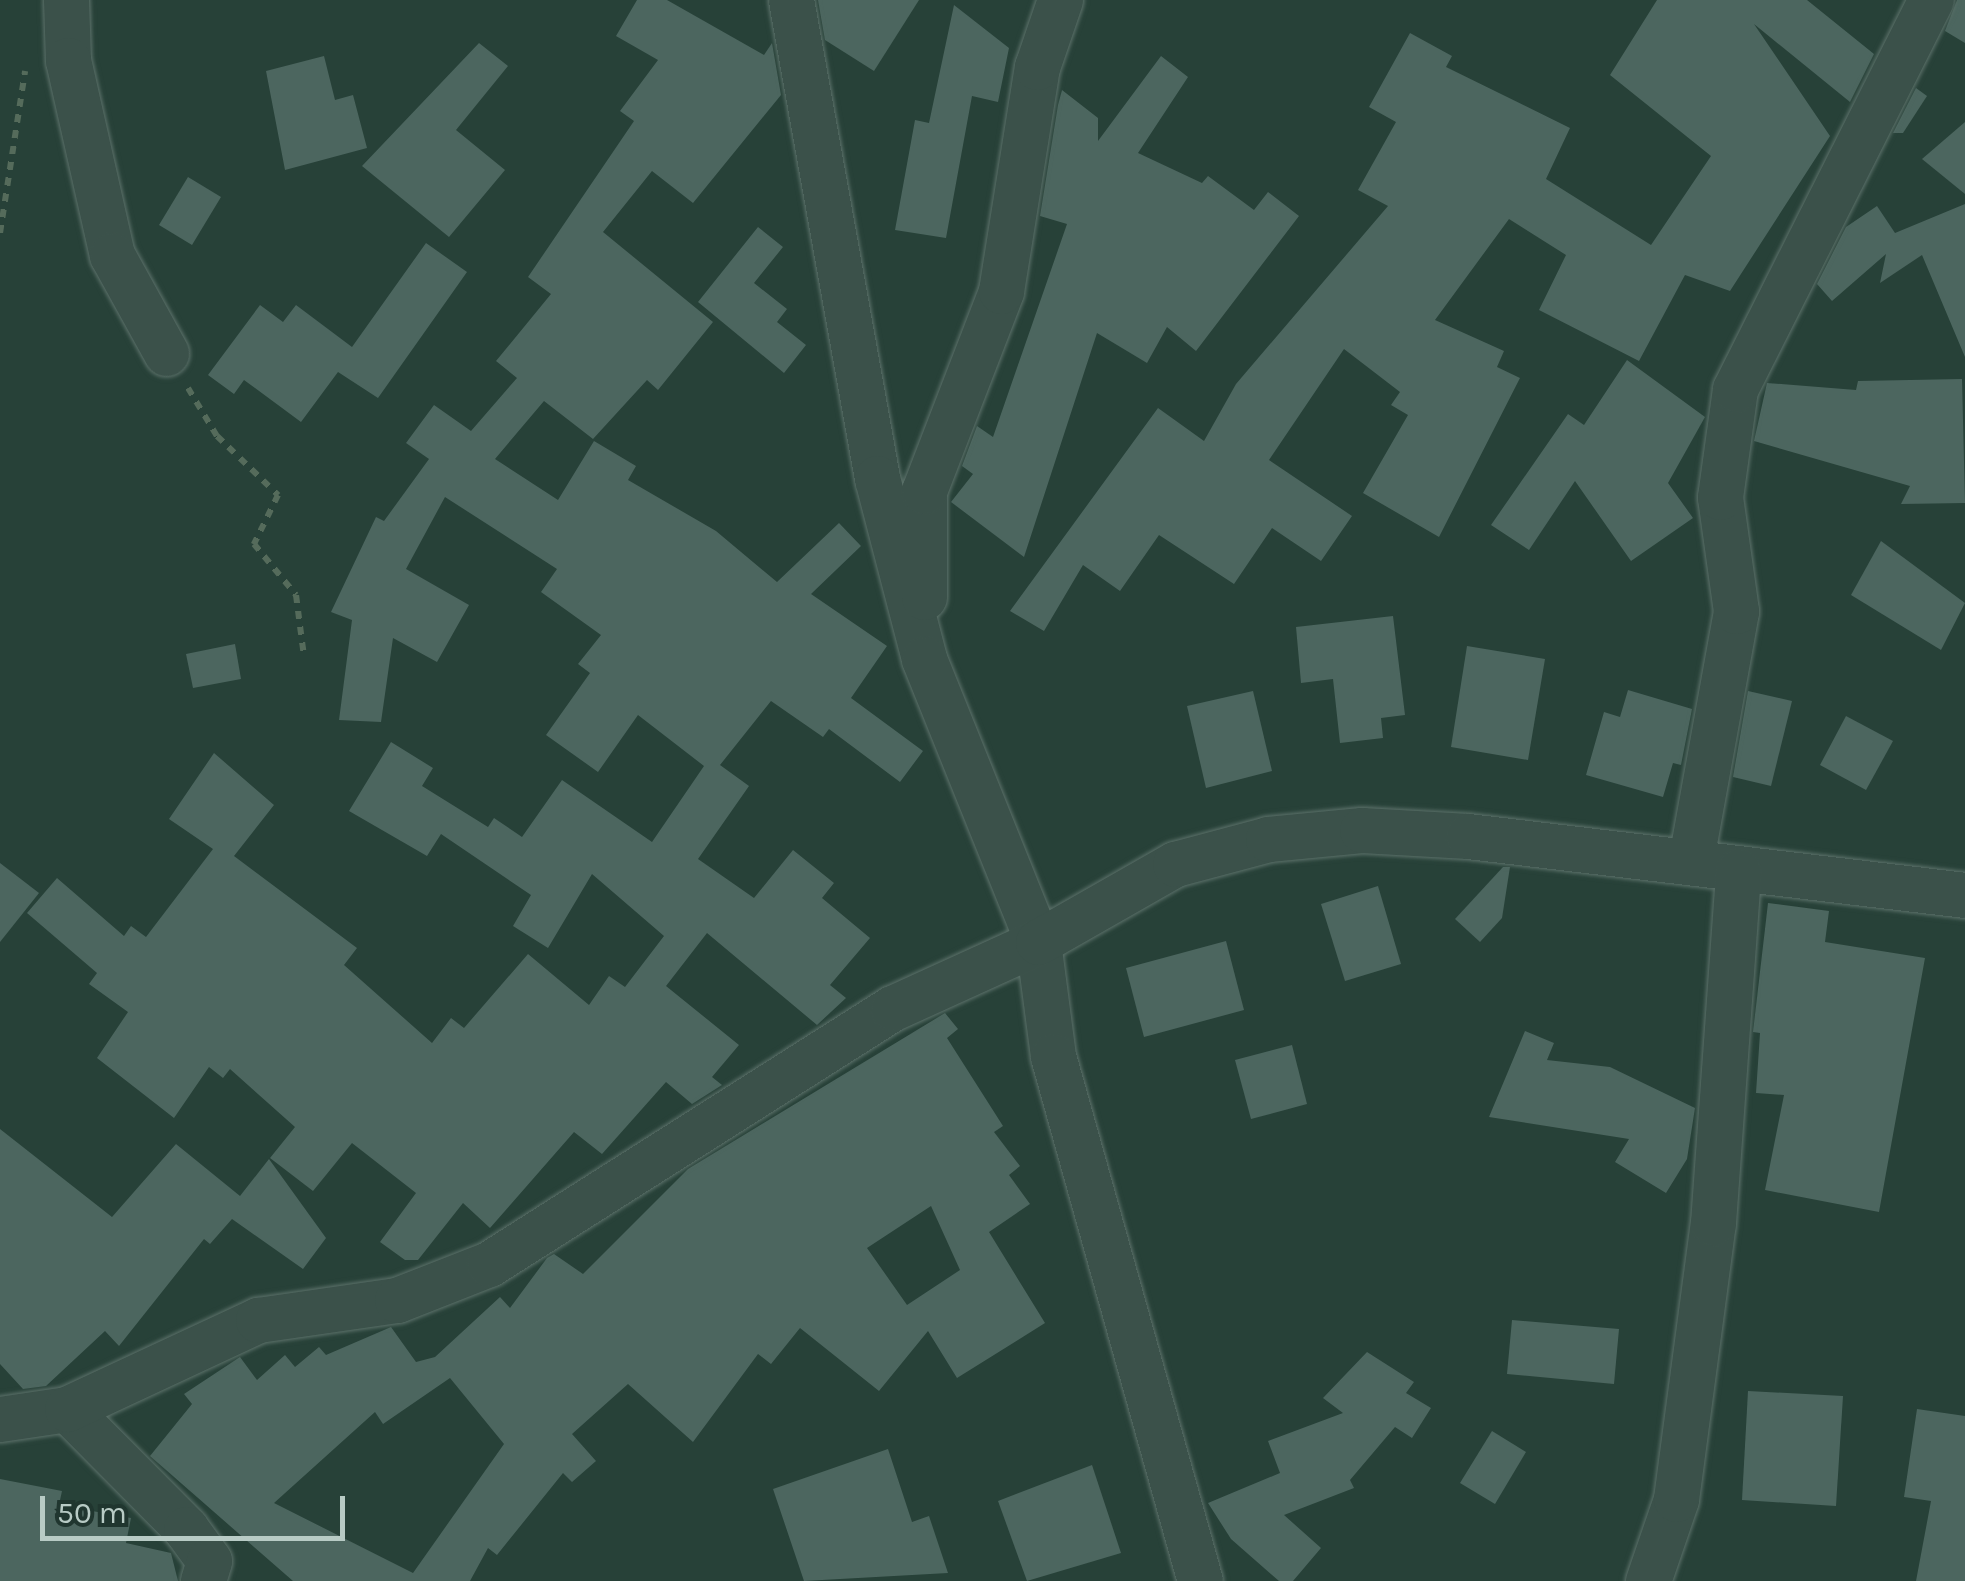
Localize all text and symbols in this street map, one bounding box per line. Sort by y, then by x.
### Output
scale bar [45,1476,350,1538]
text: 50 m [57,1495,127,1531]

